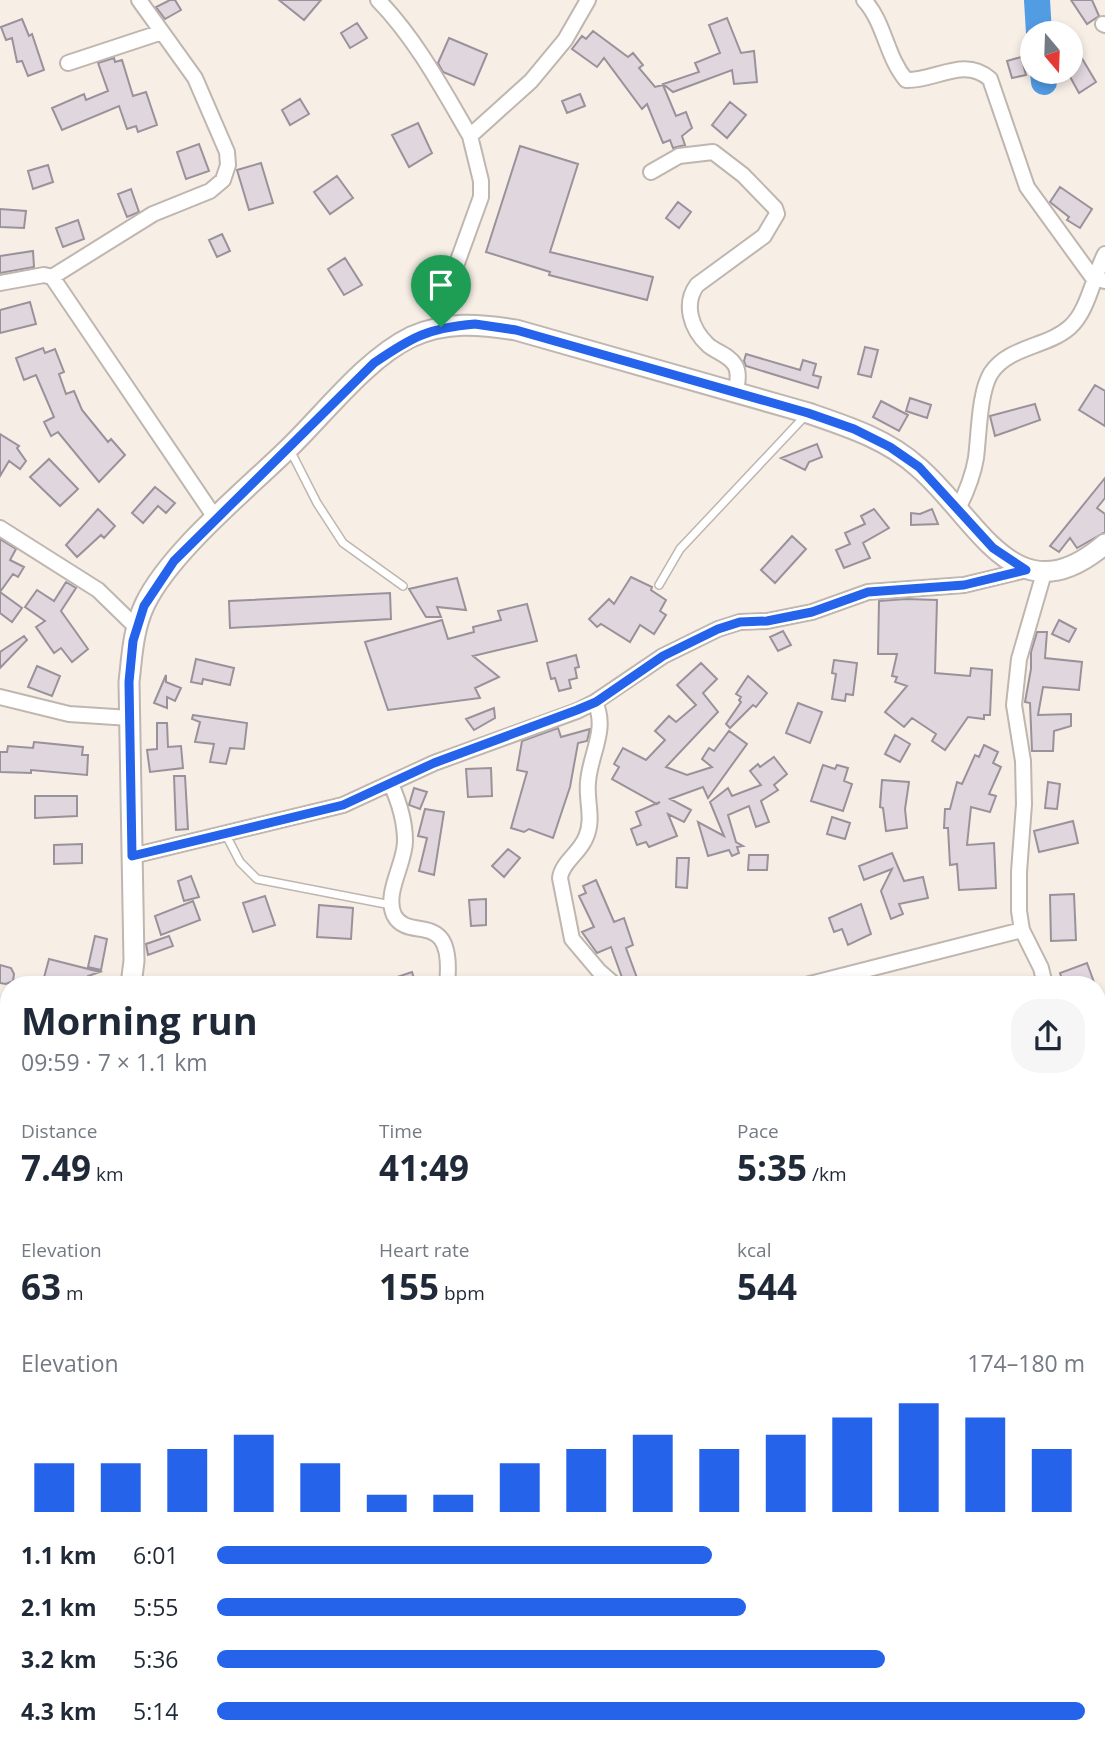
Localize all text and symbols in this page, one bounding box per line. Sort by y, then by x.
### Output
north arrow [1020,21,1083,84]
map controls [1020,21,1083,84]
pin [411,255,471,327]
icon: arrive [422,266,460,304]
text: Morning run [21,994,258,1046]
button: share [1011,999,1085,1073]
text: 09:59 · 7 × 1.1 km [21,1046,208,1078]
text: Distance [21,1118,97,1144]
text: Time [379,1118,423,1144]
text: Pace [737,1118,779,1144]
text: 7.49 [21,1144,91,1191]
text: 41:49 [379,1144,469,1191]
text: 5:35 [737,1144,807,1191]
text: km [91,1161,124,1187]
text: /km [807,1161,847,1187]
text: Elevation [21,1237,102,1263]
text: Heart rate [379,1237,469,1263]
text: kcal [737,1237,771,1263]
text: 63 [21,1263,61,1310]
text: 155 [379,1263,439,1310]
text: 544 [737,1263,797,1310]
text: m [61,1280,84,1306]
text: bpm [439,1280,485,1306]
text: Elevation [21,1347,119,1379]
text: 174–180 m [967,1347,1085,1379]
text: 1.1 km [21,1539,97,1571]
text: 6:01 [133,1539,179,1571]
text: 2.1 km [21,1591,97,1623]
text: 5:55 [133,1591,179,1623]
text: 3.2 km [21,1643,97,1675]
text: 5:36 [133,1643,179,1675]
text: 4.3 km [21,1695,97,1727]
text: 5:14 [133,1695,179,1727]

